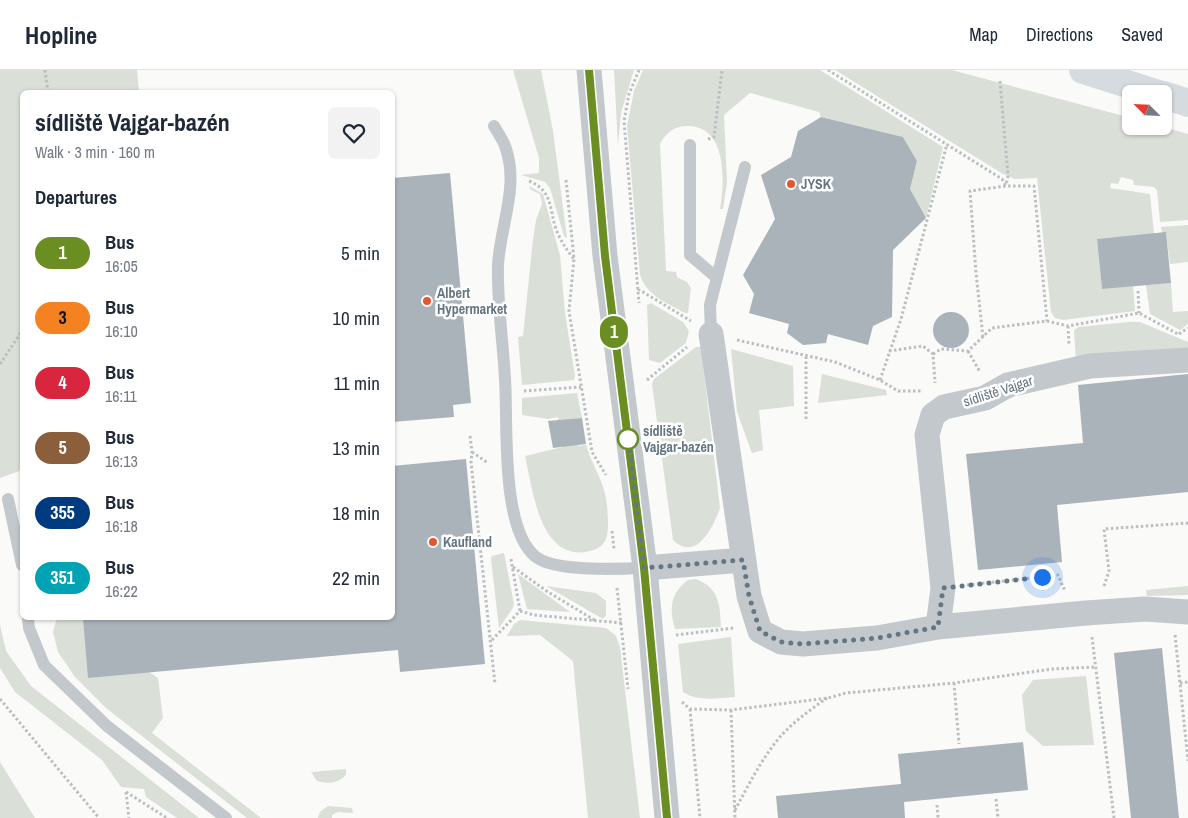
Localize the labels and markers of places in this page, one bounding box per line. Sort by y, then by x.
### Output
place label: JYSK [801,175,832,193]
marker: JYSK [785,178,797,190]
place label: Albert Hypermarket [437,284,507,318]
marker: Albert Hypermarket [421,295,433,307]
place label: sídliště Vajgar-bazén [643,422,714,456]
marker: sídliště Vajgar-bazén [617,428,639,450]
place label: Kaufland [443,533,492,551]
marker: Kaufland [427,536,439,548]

